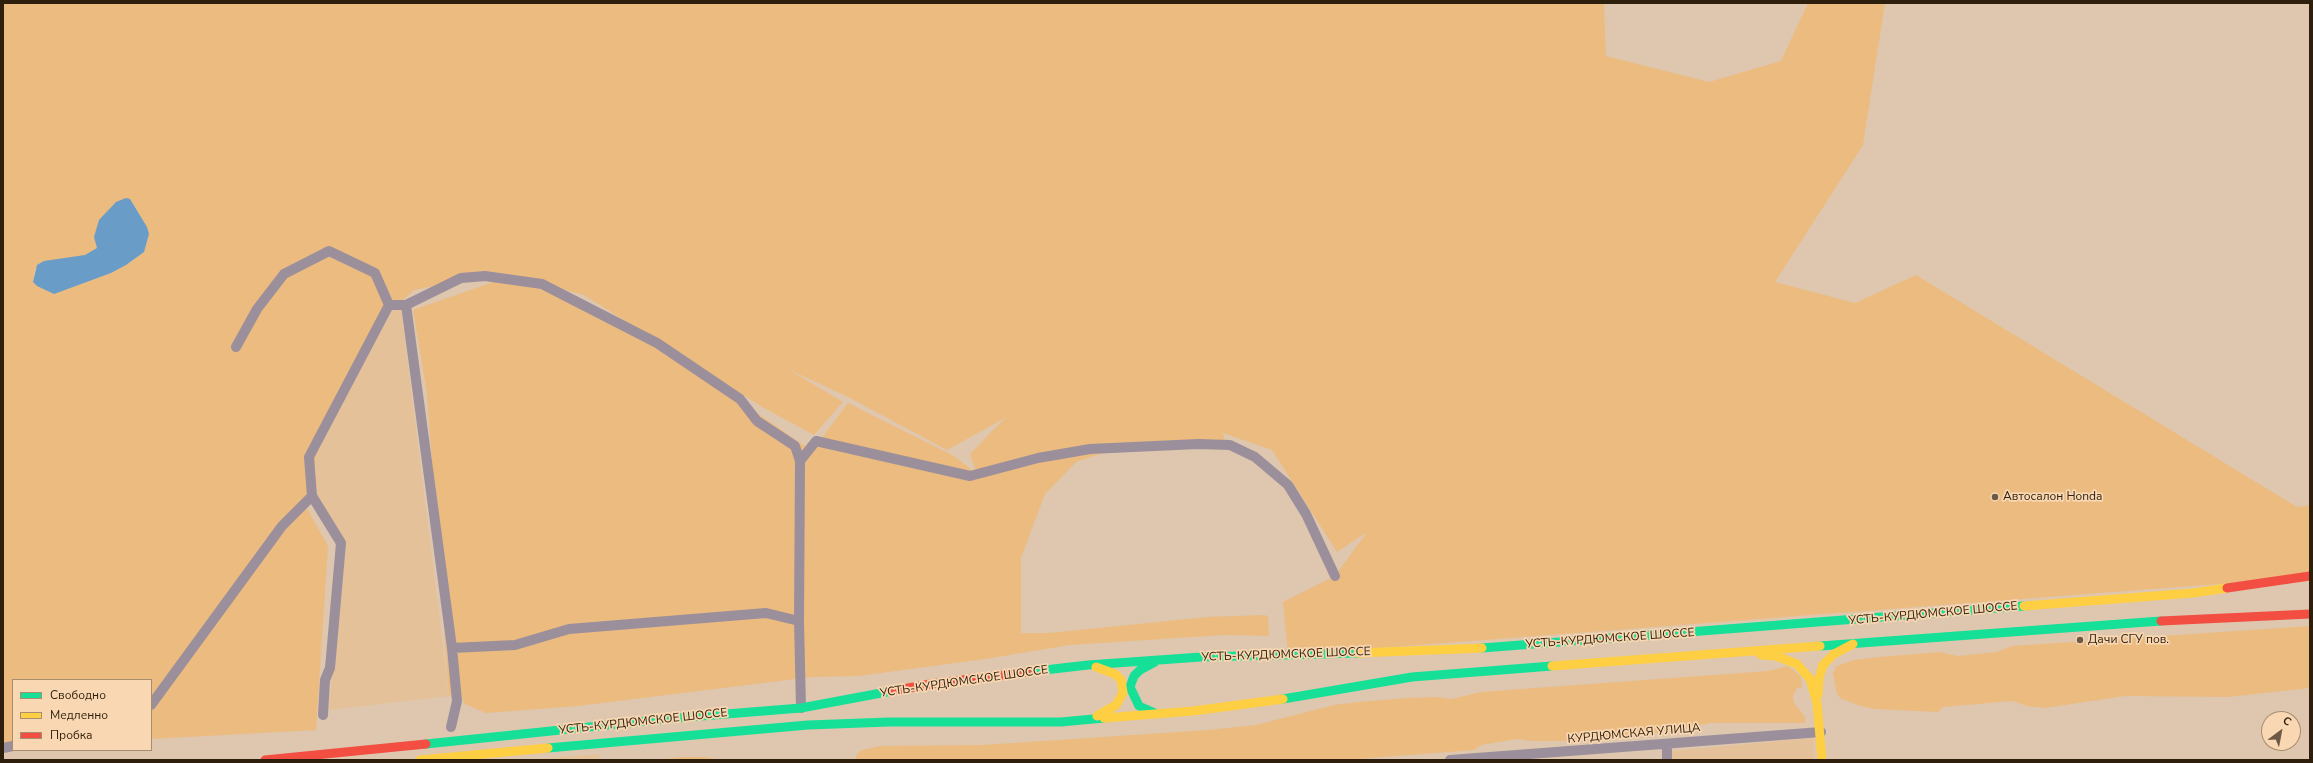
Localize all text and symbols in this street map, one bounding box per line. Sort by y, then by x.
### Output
place label: Автосалон Honda [2003,490,2102,504]
marker: Автосалон Honda [1990,492,2000,502]
street label: УСТЬ-КУРДЮМСКОЕ ШОССЕ [1848,599,2018,629]
street label: УСТЬ-КУРДЮМСКОЕ ШОССЕ [1525,626,1695,652]
place label: Дачи СГУ пов. [2088,633,2169,647]
marker: Дачи СГУ пов. [2075,635,2085,645]
street label: УСТЬ-КУРДЮМСКОЕ ШОССЕ [1201,645,1371,665]
street label: УСТЬ-КУРДЮМСКОЕ ШОССЕ [879,663,1049,701]
legend [12,679,152,751]
text: Свободно [50,687,106,703]
street label: УСТЬ-КУРДЮМСКОЕ ШОССЕ [558,706,728,738]
text: Медленно [50,707,108,723]
north arrow [2261,711,2301,751]
text: С [2280,713,2294,730]
street label: КУРДЮМСКАЯ УЛИЦА [1567,721,1701,747]
text: Пробка [50,727,93,743]

